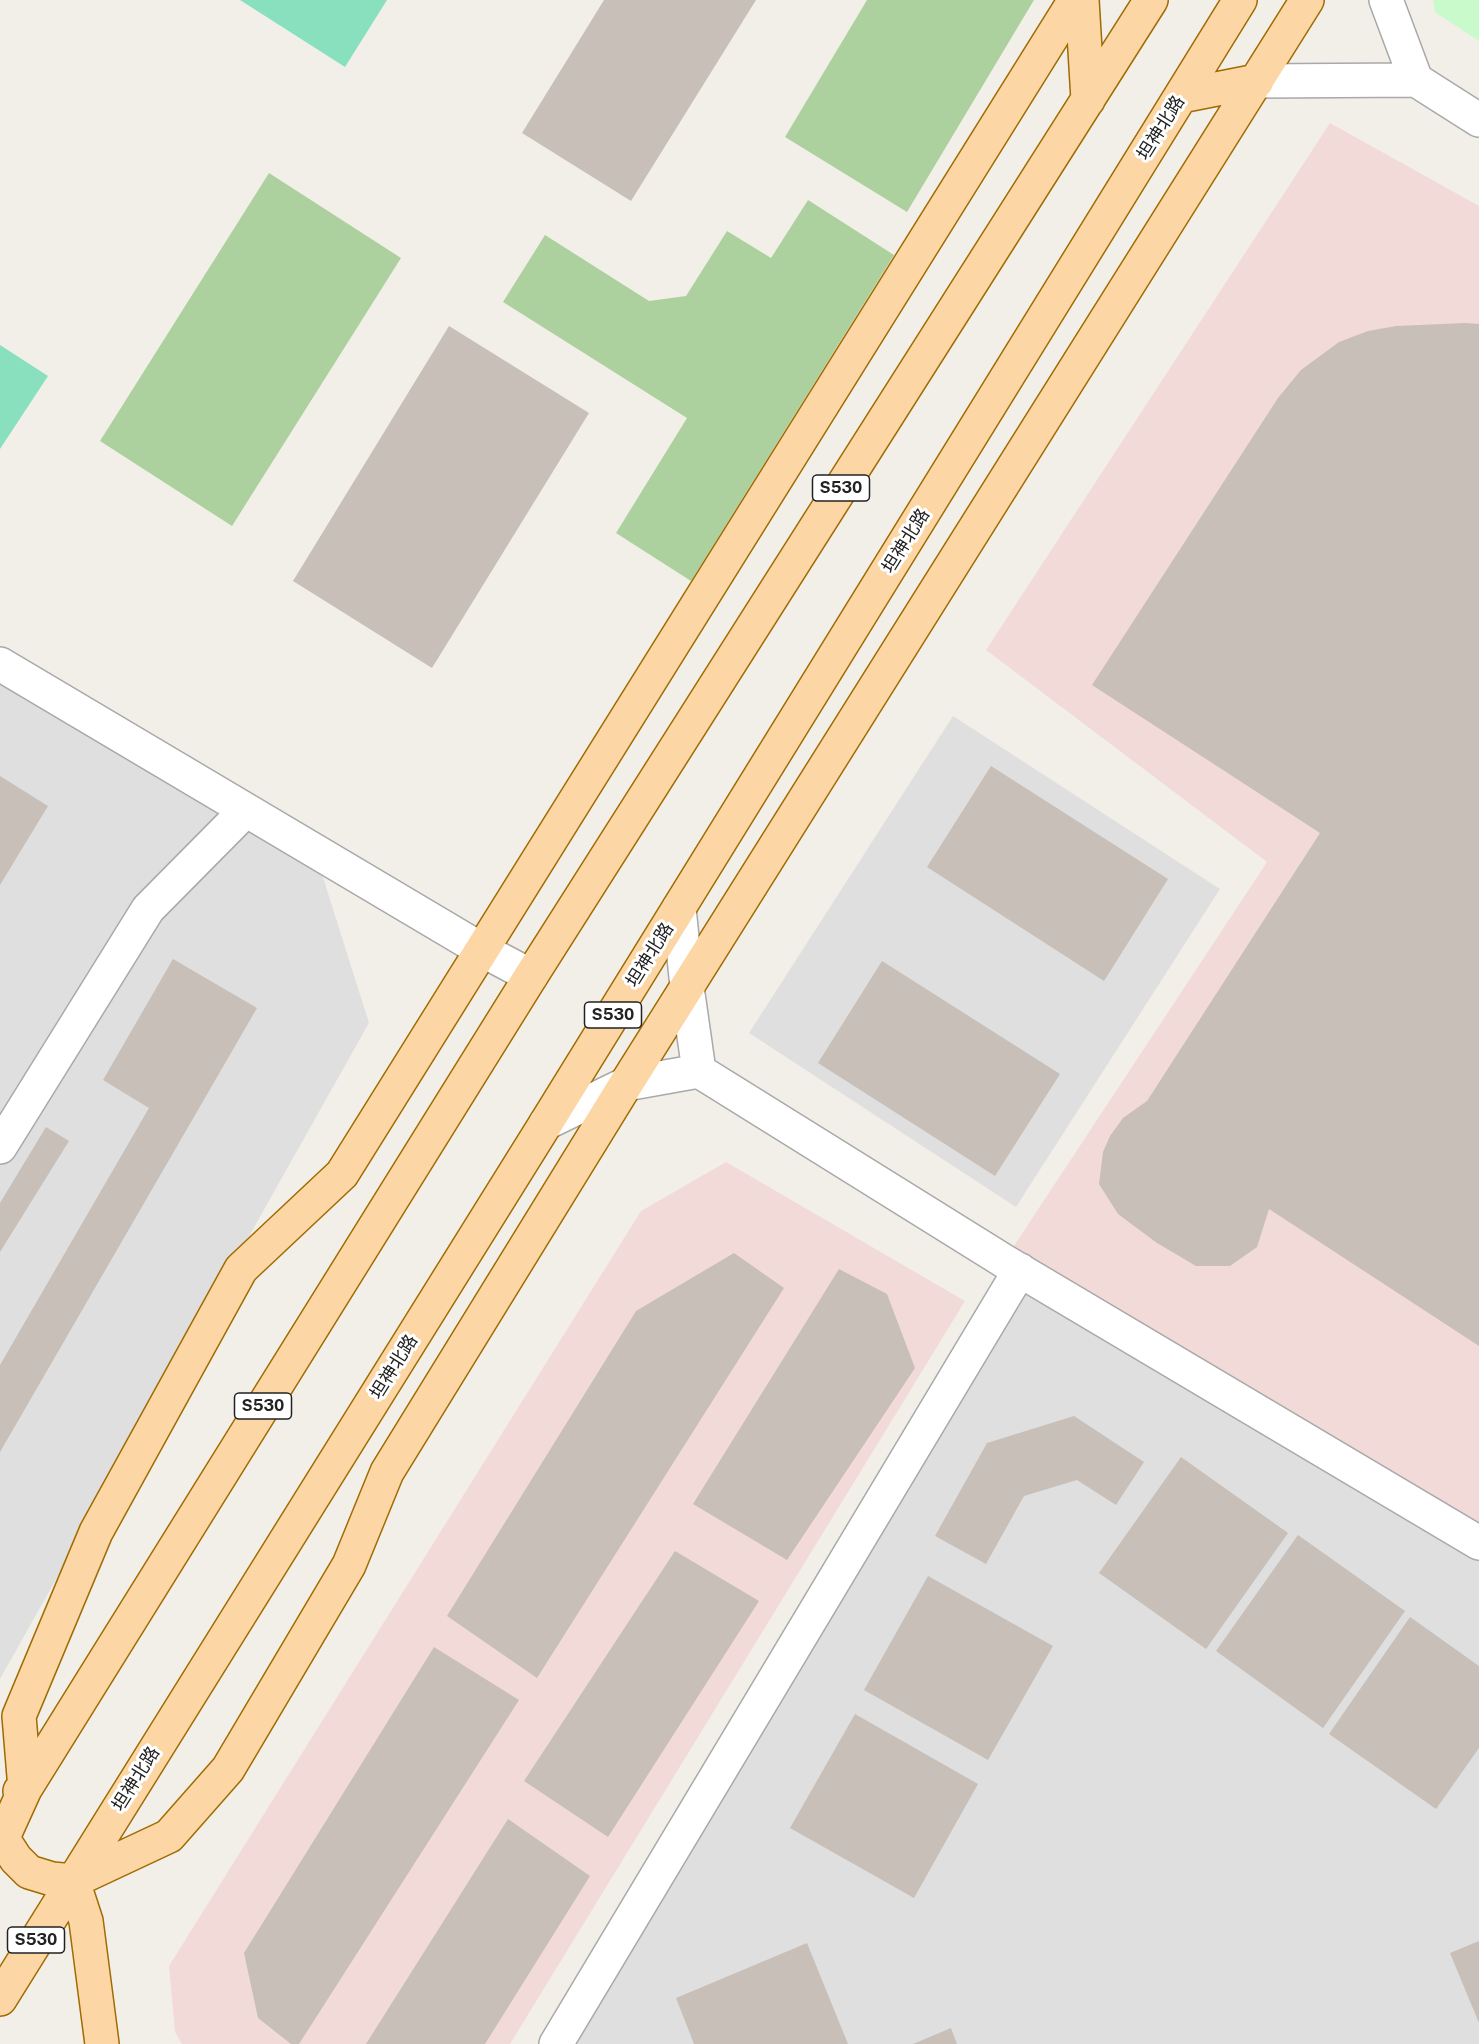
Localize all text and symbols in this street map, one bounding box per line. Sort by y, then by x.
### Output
street label: 坦神北路 [1133,92,1189,164]
road number: S530 [812,475,870,501]
street label: 坦神北路 [878,505,934,577]
street label: 坦神北路 [622,919,678,991]
road number: S530 [584,1002,642,1028]
street label: 坦神北路 [366,1331,422,1403]
road number: S530 [234,1393,292,1419]
street label: 坦神北路 [108,1743,164,1815]
road number: S530 [8,1927,64,1953]

